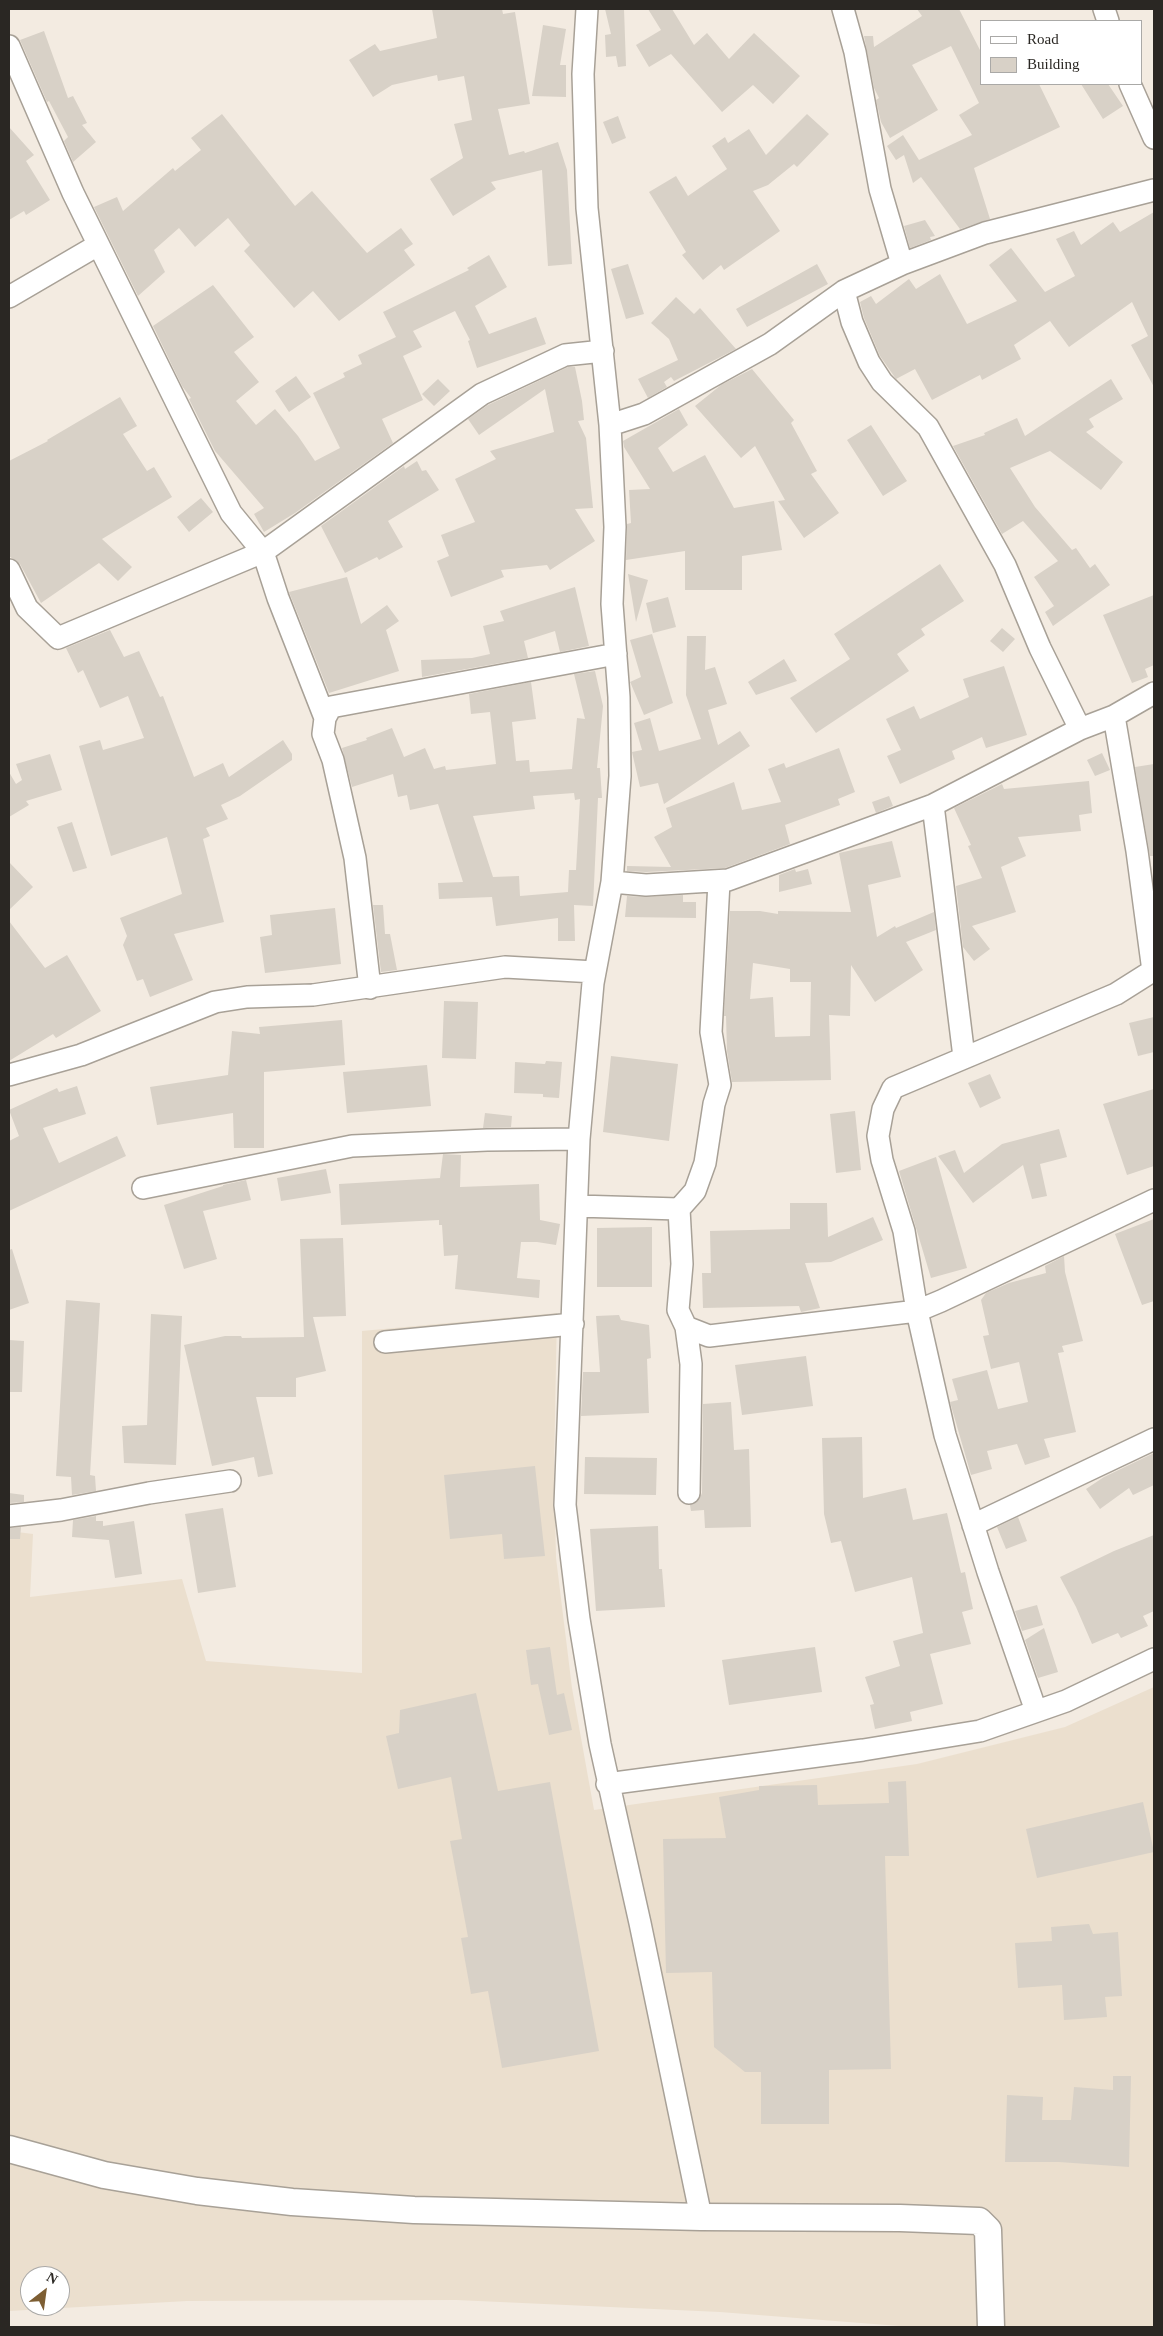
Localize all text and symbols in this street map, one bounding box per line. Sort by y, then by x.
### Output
legend [980,20,1143,85]
text: Road [1027,31,1059,47]
text: Building [1027,56,1080,72]
north arrow [20,2266,70,2316]
text: N [44,2269,60,2287]

